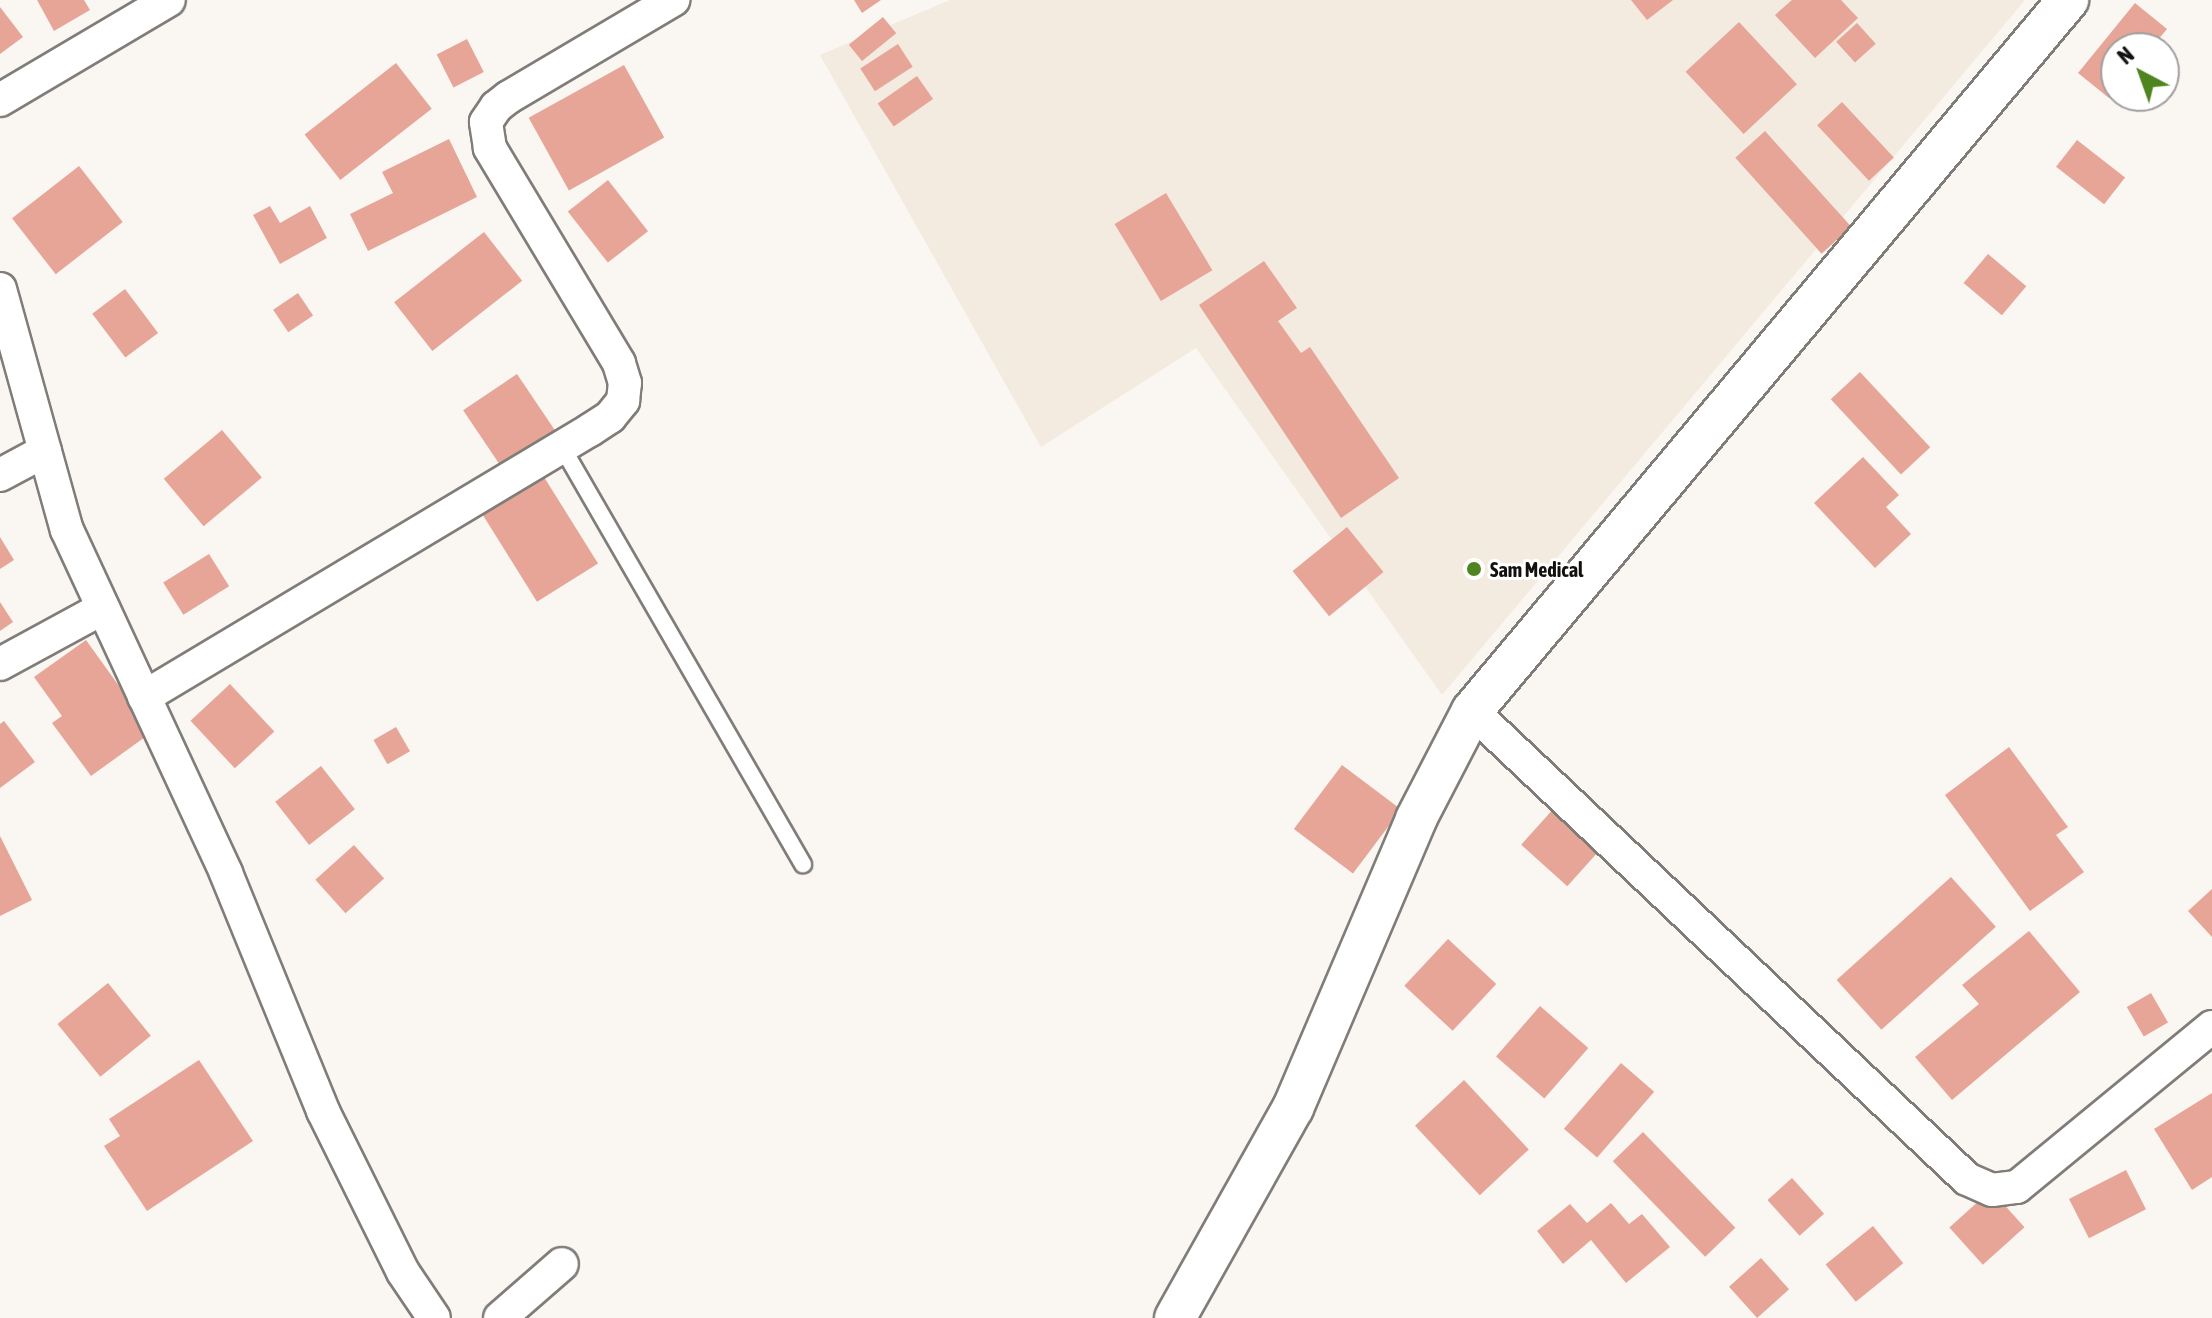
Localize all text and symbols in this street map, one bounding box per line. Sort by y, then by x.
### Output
north arrow [2100,32,2180,112]
text: N [2112,41,2139,69]
place label: Sam Medical [1490,557,1583,581]
marker: Sam Medical [1465,560,1483,578]

